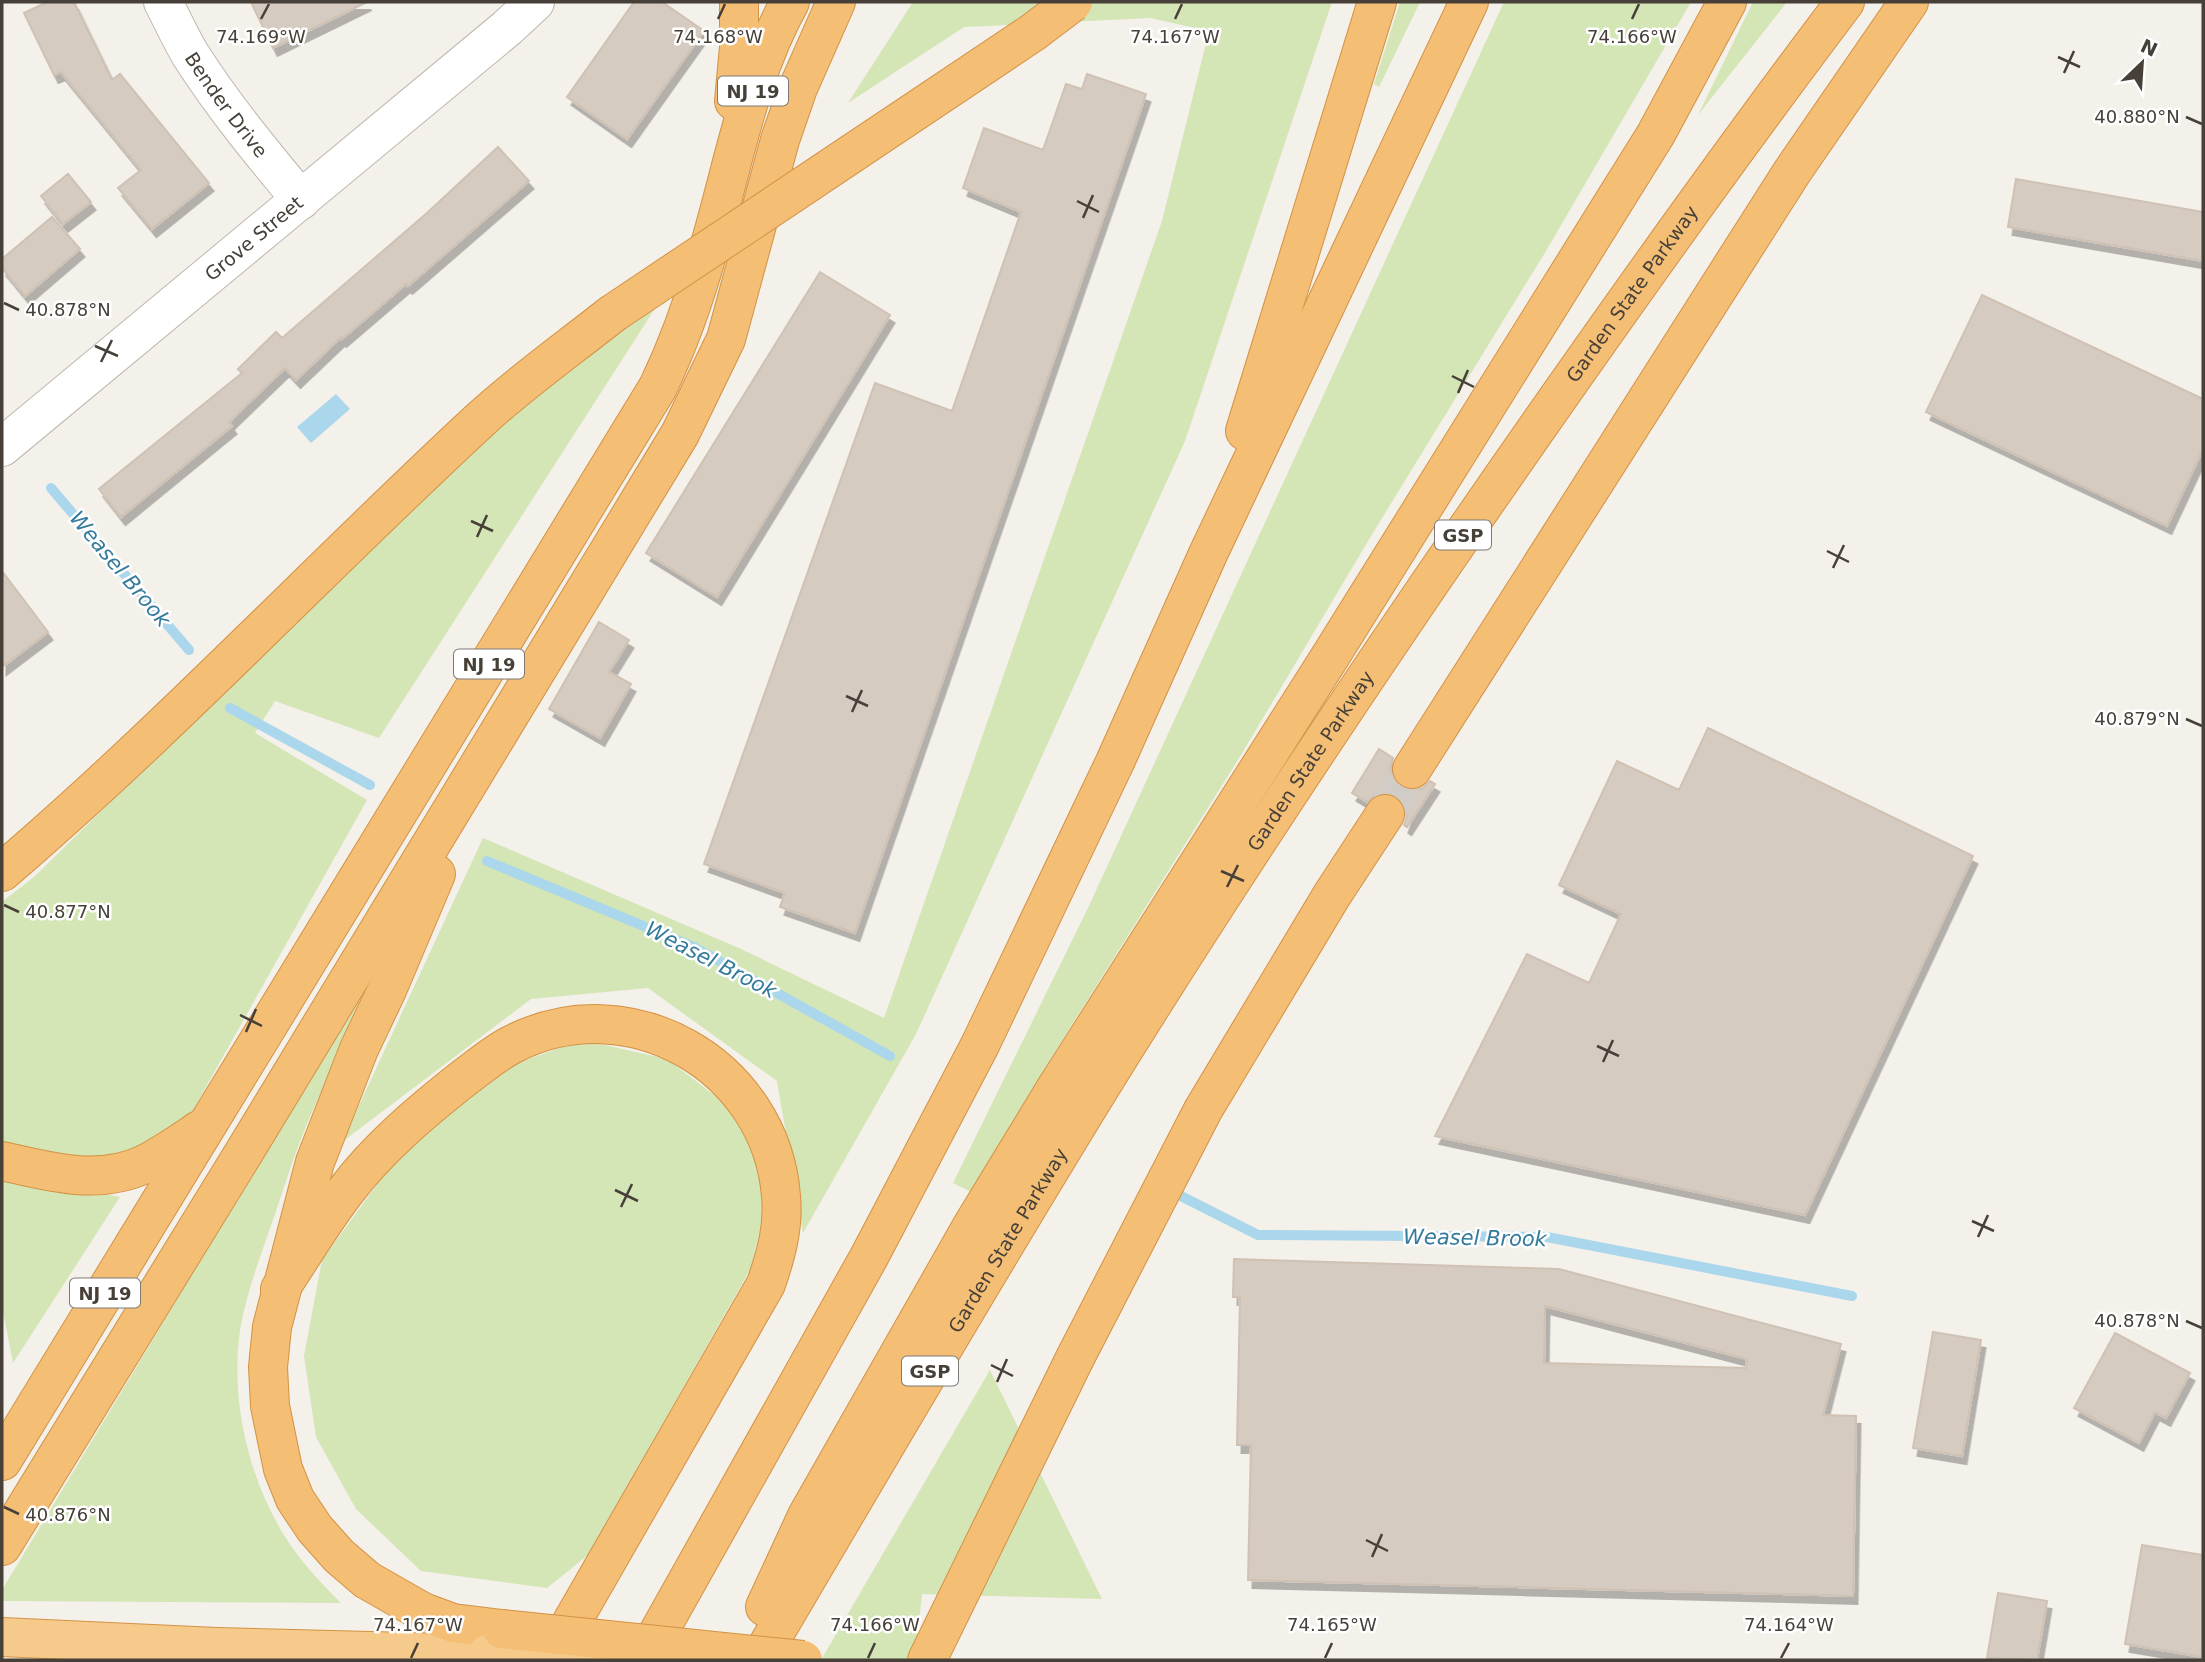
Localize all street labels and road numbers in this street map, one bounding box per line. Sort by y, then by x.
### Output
street label: Bender Drive [181,48,272,162]
road number: NJ 19 [718,76,788,106]
street label: Grove Street [200,191,307,285]
street label: Garden State Parkway [1562,201,1702,386]
road number: GSP [1435,520,1491,550]
road number: NJ 19 [454,650,524,678]
street label: Garden State Parkway [1243,667,1378,855]
street label: Garden State Parkway [944,1144,1072,1336]
road number: NJ 19 [70,1278,140,1308]
road number: GSP [902,1356,958,1386]

